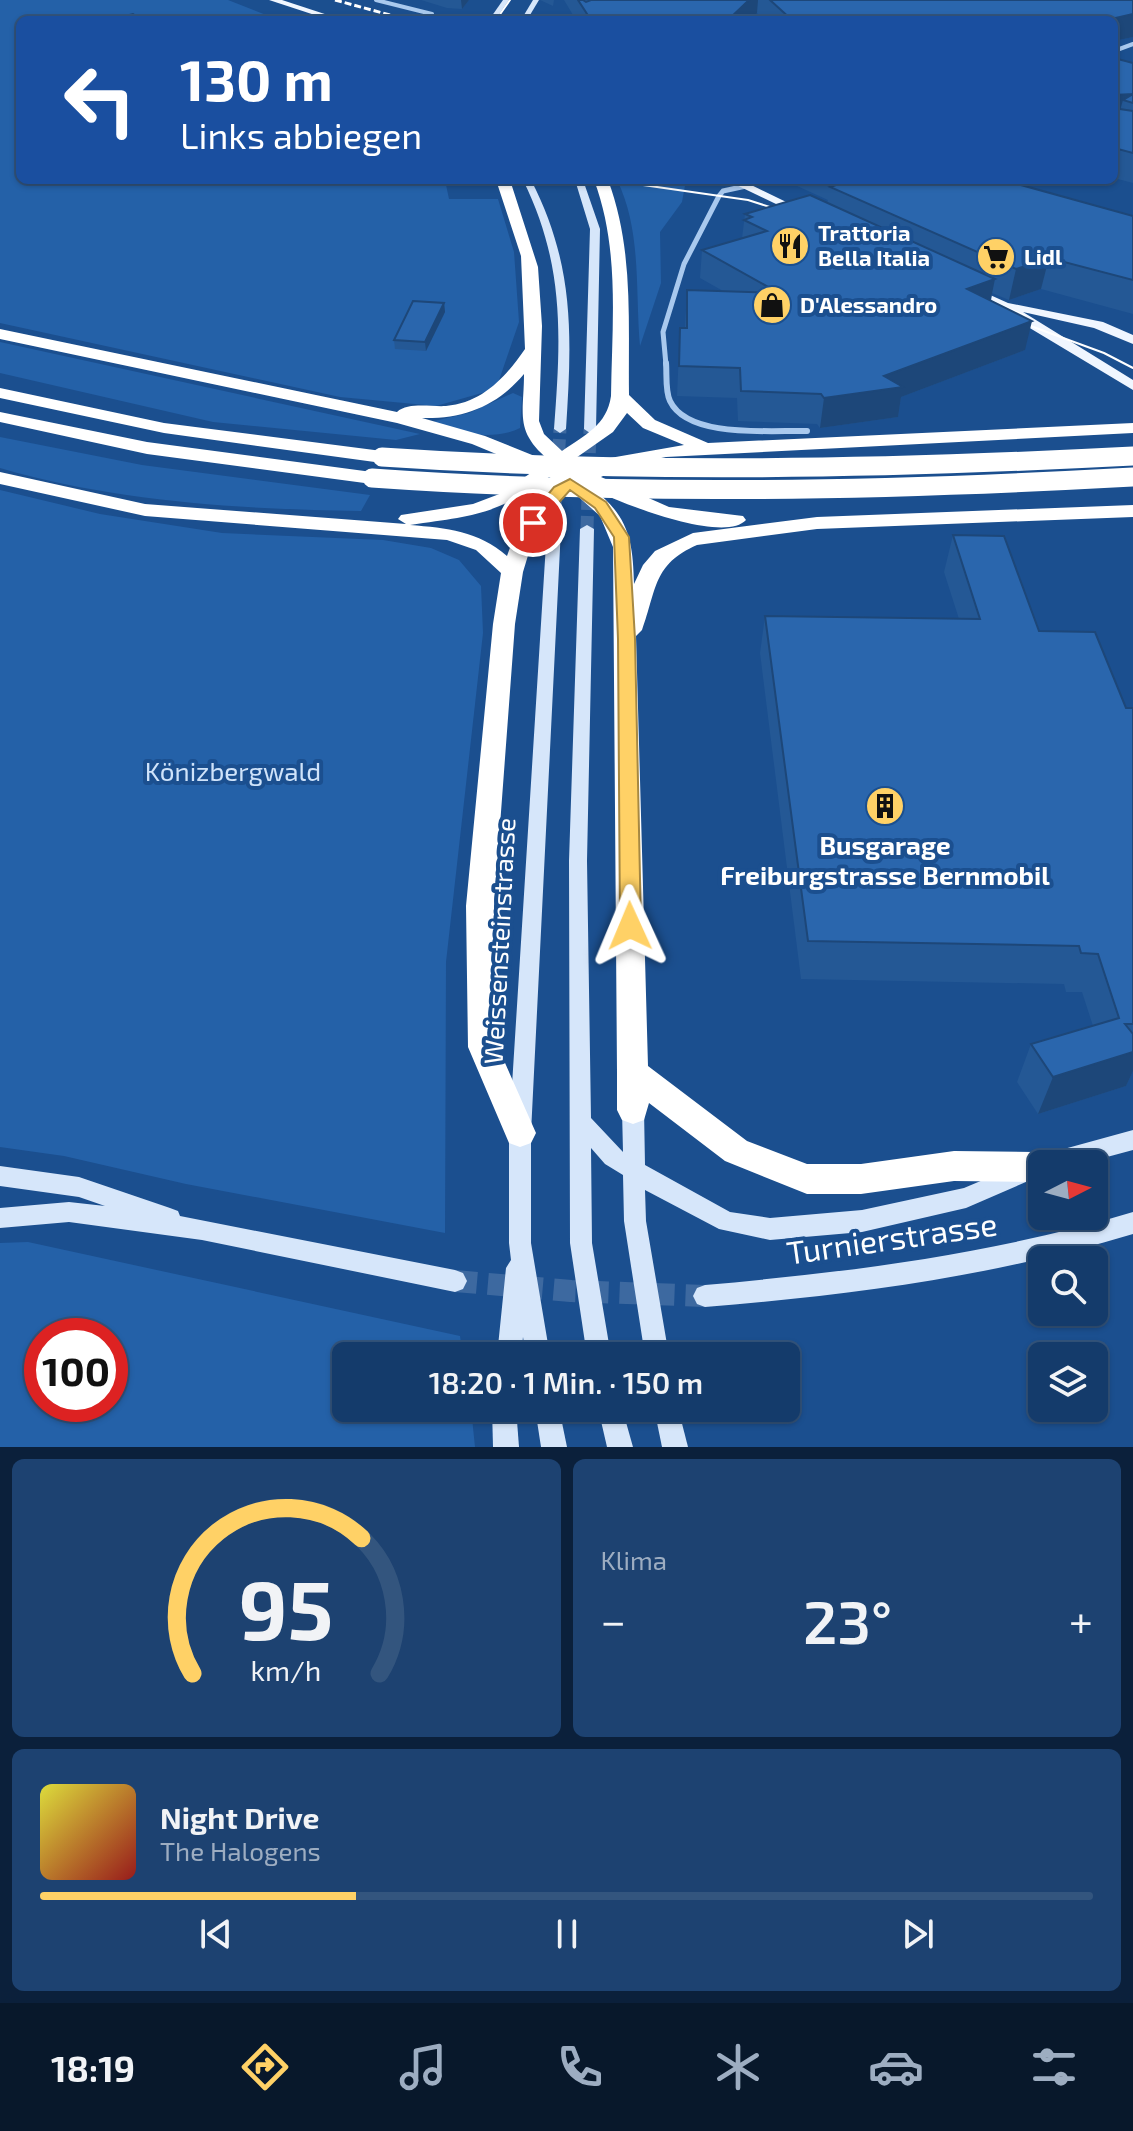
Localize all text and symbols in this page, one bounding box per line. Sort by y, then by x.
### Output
text: 130 m [180,45,333,112]
icon: left [48,48,152,152]
text: Links abbiegen [180,113,422,156]
place label: Trattoria Bella Italia [818,219,930,270]
restaurant icon: Trattoria Bella Italia [769,225,811,267]
supermarket icon: Lidl [975,236,1017,278]
place label: Lidl [1024,243,1063,269]
shop icon: D'Alessandro [751,284,793,326]
place label: D'Alessandro [800,291,937,317]
pin [499,489,567,557]
icon: arrive [511,501,555,545]
park label: Könizbergwald [145,755,321,786]
building icon: Busgarage Freiburgstrasse Bernmobil [864,785,906,827]
street label: Weissensteinstrasse [477,817,520,1065]
place label: Busgarage Freiburgstrasse Bernmobil [720,829,1050,890]
position arrow [588,884,672,968]
north arrow [1028,1150,1108,1230]
map controls [1028,1150,1108,1422]
street label: Turnierstrasse [784,1203,999,1271]
button: search [1028,1246,1108,1326]
speed limit sign: 100 [24,1318,128,1422]
button: layers [1028,1342,1108,1422]
text: 18:20 · 1 Min. · 150 m [429,1364,703,1400]
text: Klima [601,1544,667,1575]
text: 95 [239,1557,334,1657]
text: 23° [803,1584,892,1656]
text: − [601,1593,626,1646]
text: + [1069,1593,1093,1646]
text: km/h [251,1652,322,1687]
text: Night Drive [160,1799,319,1835]
text: The Halogens [160,1835,321,1866]
icon: previous [194,1912,238,1956]
icon: pause [545,1912,589,1956]
icon: next [896,1912,940,1956]
icon: directions [237,2039,293,2095]
icon: music [395,2039,451,2095]
icon: phone [552,2039,608,2095]
icon: climate [710,2039,766,2095]
icon: car [868,2039,924,2095]
icon: filters [1026,2039,1082,2095]
text: 18:19 [51,2046,135,2089]

